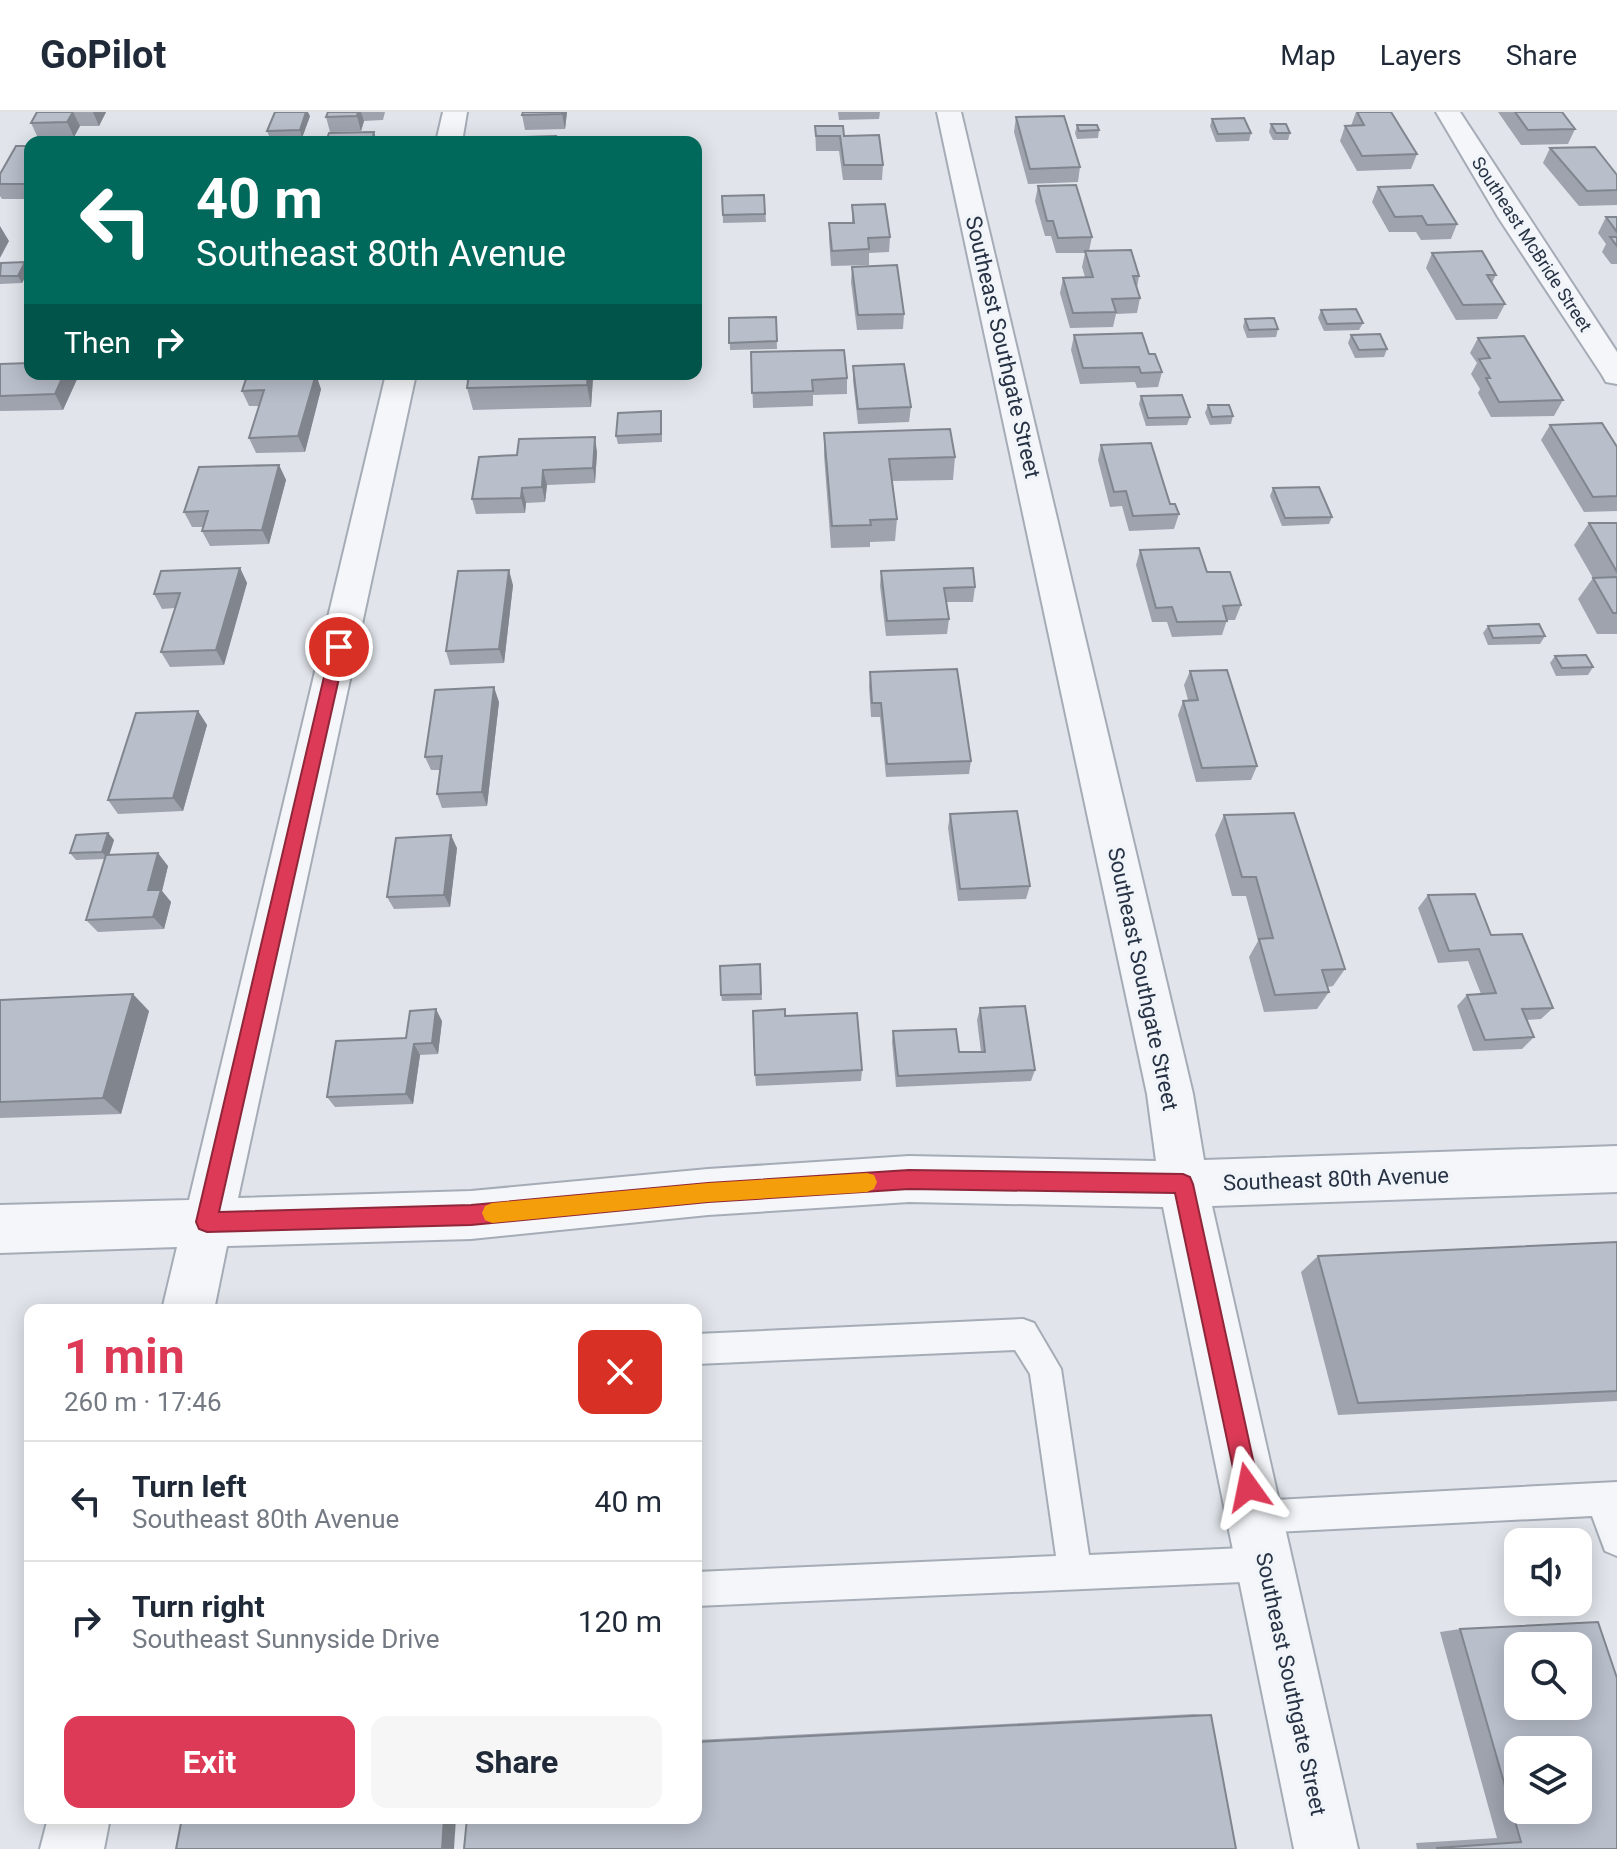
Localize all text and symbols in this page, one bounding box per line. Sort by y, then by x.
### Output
text: GoPilot [40,33,166,77]
text: Map [1280,39,1336,72]
text: Layers [1380,39,1462,72]
text: Share [1506,39,1577,72]
street label: Southeast McBride Street [1468,153,1596,335]
text: 40 m [196,166,323,232]
icon: left [64,168,168,272]
street label: Southeast Southgate Street [961,213,1045,481]
text: Southeast 80th Avenue [196,233,566,275]
icon: right [147,320,191,364]
text: Then [64,325,131,360]
pin [305,613,373,681]
icon: arrive [317,625,361,669]
street label: Southeast Southgate Street [1103,845,1183,1113]
street label: Southeast 80th Avenue [1223,1163,1449,1195]
text: 1 min [64,1328,185,1385]
button: close [578,1330,662,1414]
text: 260 m · 17:46 [64,1387,222,1417]
position arrow [1206,1445,1290,1529]
text: Turn left [132,1469,247,1504]
icon: left [64,1479,108,1523]
text: 40 m [595,1484,662,1519]
text: Southeast 80th Avenue [132,1504,399,1534]
map controls [1504,1528,1592,1824]
button: sound [1504,1528,1592,1616]
street label: Southeast Southgate Street [1251,1550,1331,1818]
text: Turn right [132,1589,265,1624]
icon: right [64,1599,108,1643]
text: 120 m [578,1604,662,1639]
text: Southeast Sunnyside Drive [132,1624,440,1654]
button: search [1504,1632,1592,1720]
button: Exit [64,1716,355,1808]
button: Share [371,1716,662,1808]
button: layers [1504,1736,1592,1824]

